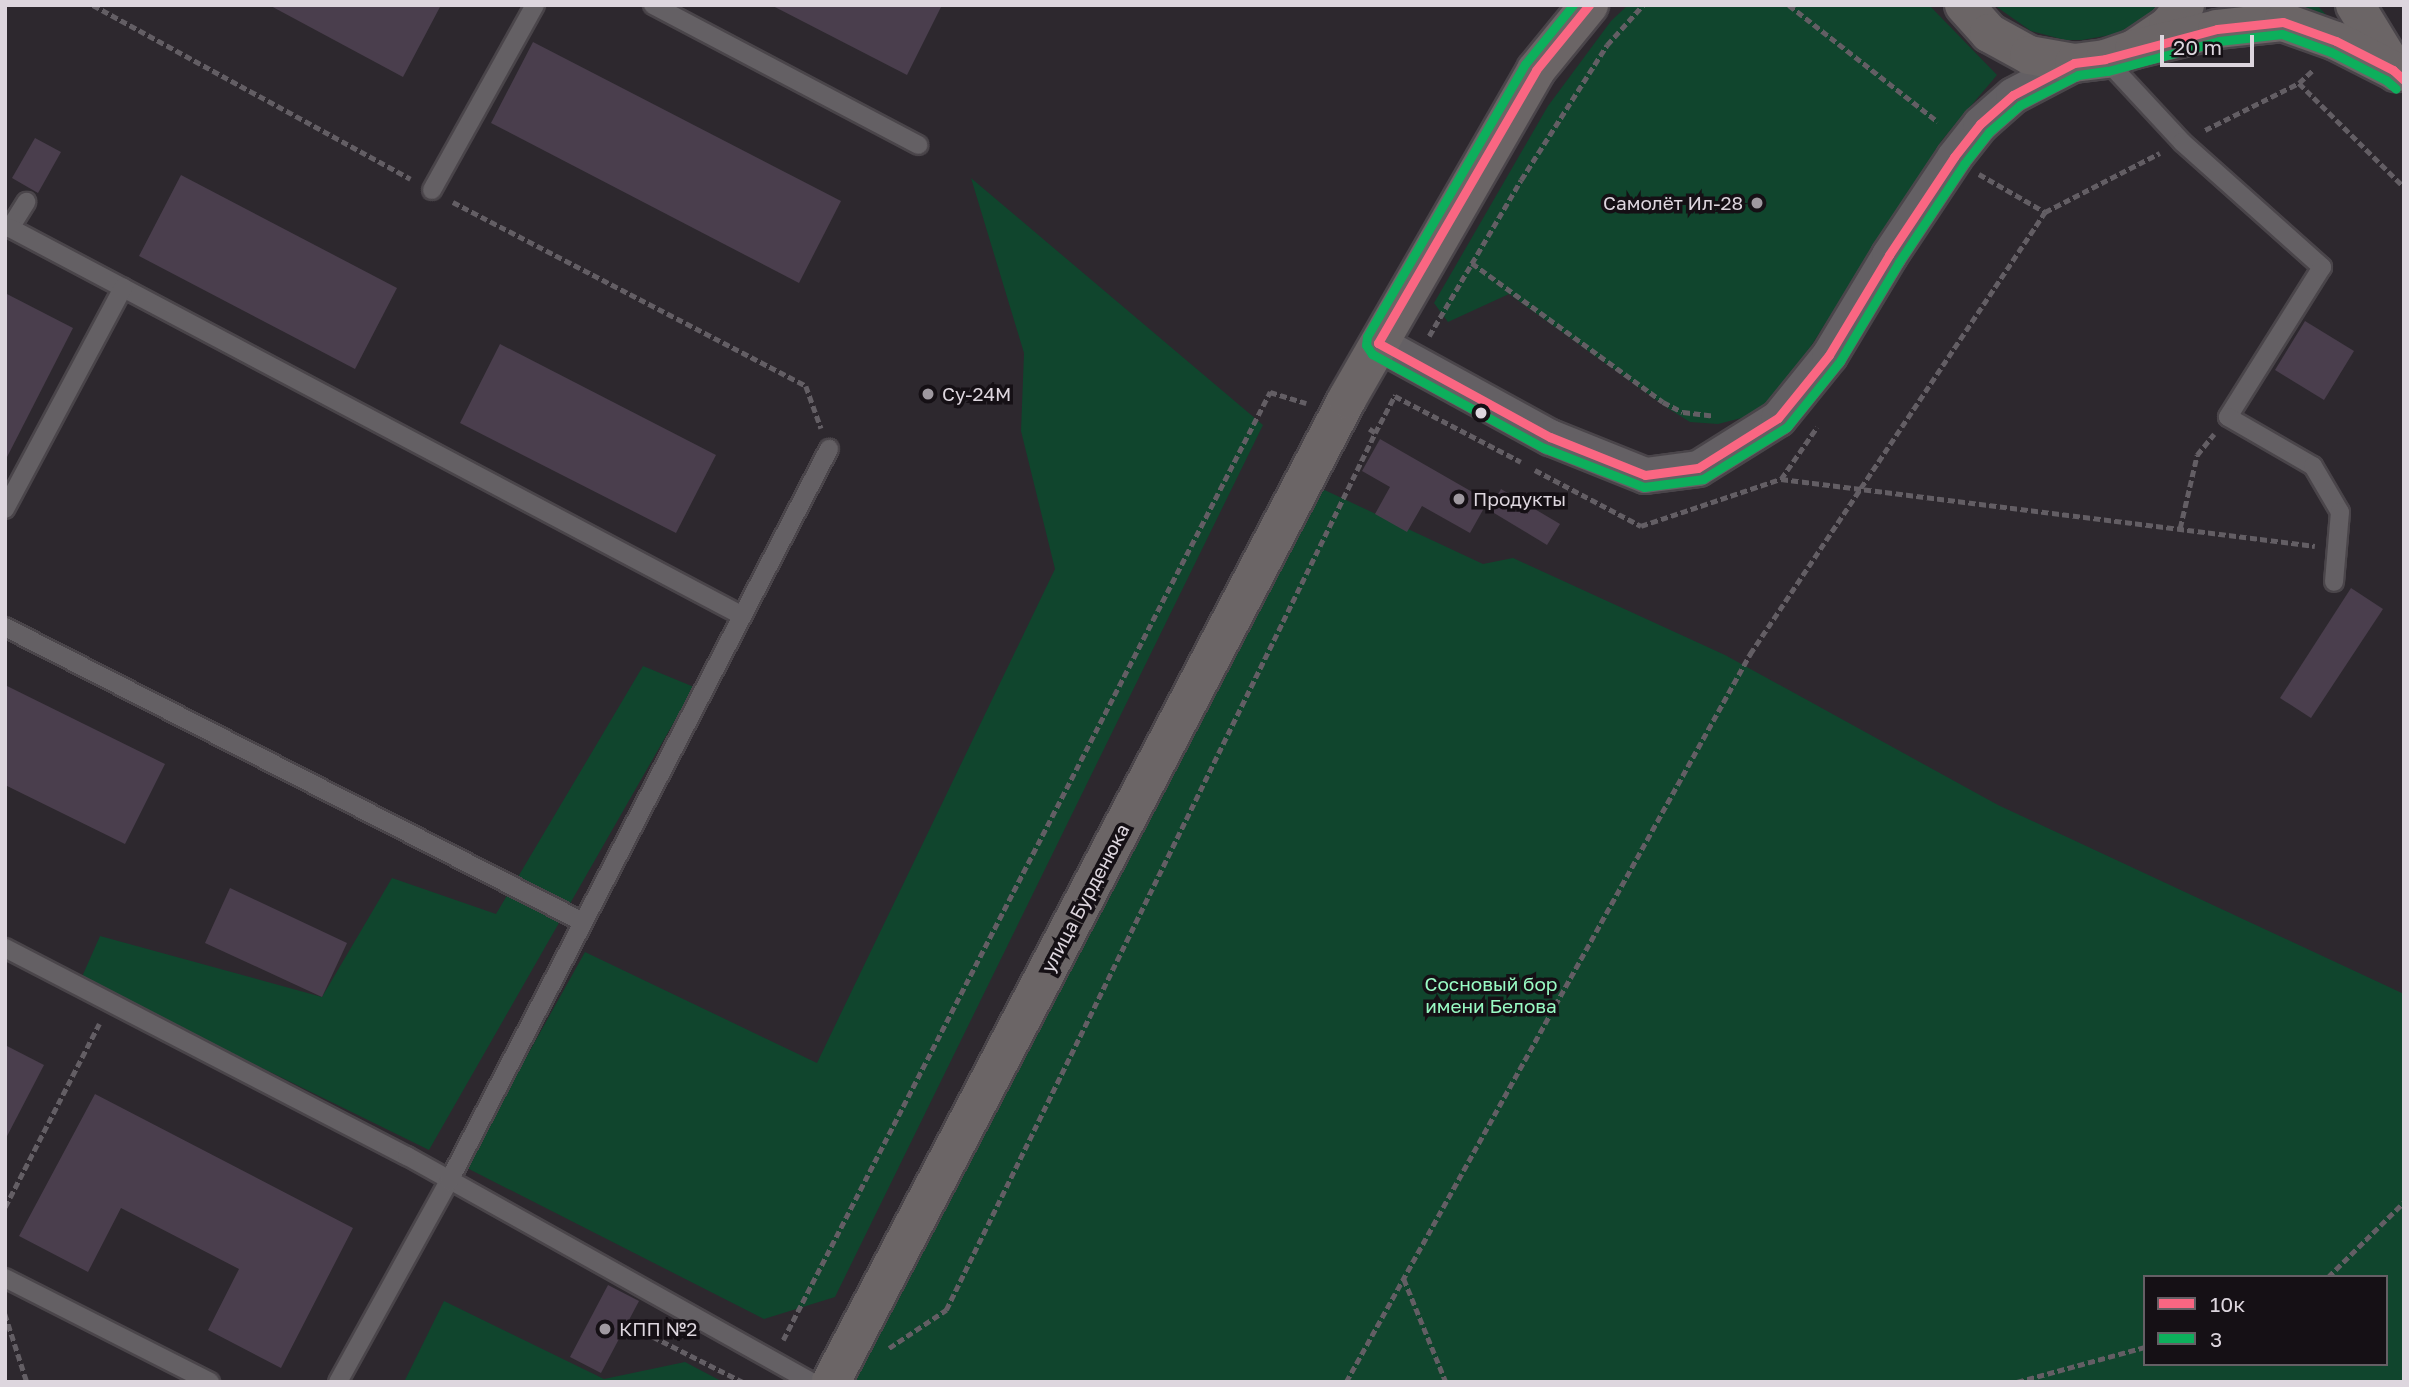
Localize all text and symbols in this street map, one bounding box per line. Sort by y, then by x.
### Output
scale bar [2164,21,2258,65]
text: 20 m [2173,34,2222,60]
place label: Самолёт Ил-28 [1603,192,1743,214]
marker: Самолёт Ил-28 [1749,195,1765,211]
place label: Су-24М [942,383,1011,405]
marker: Су-24М [920,386,936,402]
unlabelled marker [1474,406,1488,420]
place label: Продукты [1473,488,1566,510]
marker: Продукты [1451,491,1467,507]
street label: улица Бурденюка [1036,820,1134,976]
park label: Сосновый бор имени Белова [1425,973,1557,1017]
legend [2143,1275,2388,1366]
text: 10к [2210,1291,2245,1317]
place label: КПП №2 [619,1318,697,1340]
marker: КПП №2 [597,1321,613,1337]
text: 3 [2210,1326,2222,1352]

